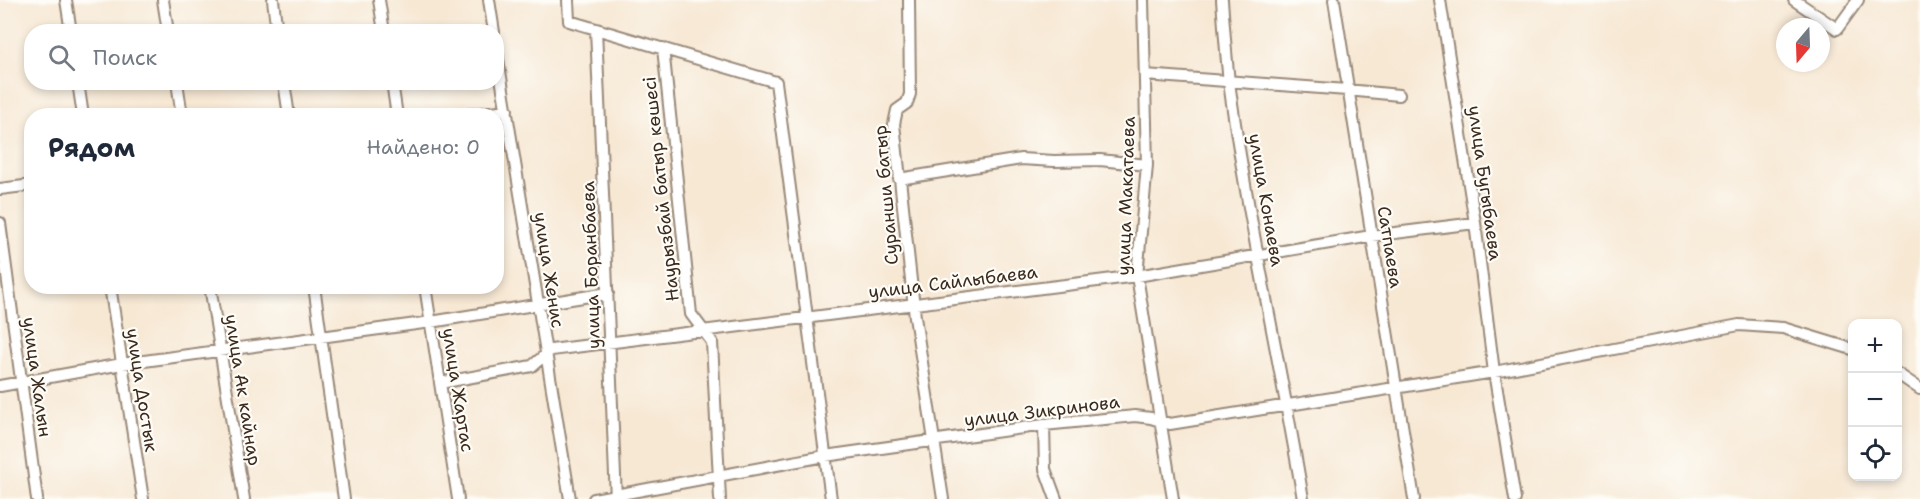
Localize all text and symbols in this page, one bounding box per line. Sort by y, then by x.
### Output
north arrow [1776,18,1830,72]
search box [24,24,504,90]
icon: search [45,41,78,74]
text: Поиск [93,43,157,72]
street label: Наурызбай батыр көшесі [637,75,685,303]
street label: улица Бугыбаева [1462,104,1508,262]
street label: улица Макатаева [1111,116,1141,276]
street label: Суранши батыр [868,124,904,266]
text: Рядом [48,130,135,165]
street label: улица Конаева [1242,132,1290,268]
text: Найдено: 0 [367,134,480,160]
street label: улица Боранбаева [576,181,606,349]
street label: Сатпаева [1372,204,1408,290]
street label: улица Женис [528,210,570,330]
street label: улица Сайлыбаева [867,260,1039,304]
street label: улица Ак кайнар [219,312,267,468]
street label: улица Жалын [17,315,57,439]
map controls [1848,319,1902,481]
button: + [1848,319,1902,373]
street label: улица Достык [120,326,164,454]
street label: улица Жартас [436,326,480,454]
button: − [1848,373,1902,427]
street label: улица Зикринова [963,390,1121,432]
button: locate [1848,427,1902,481]

